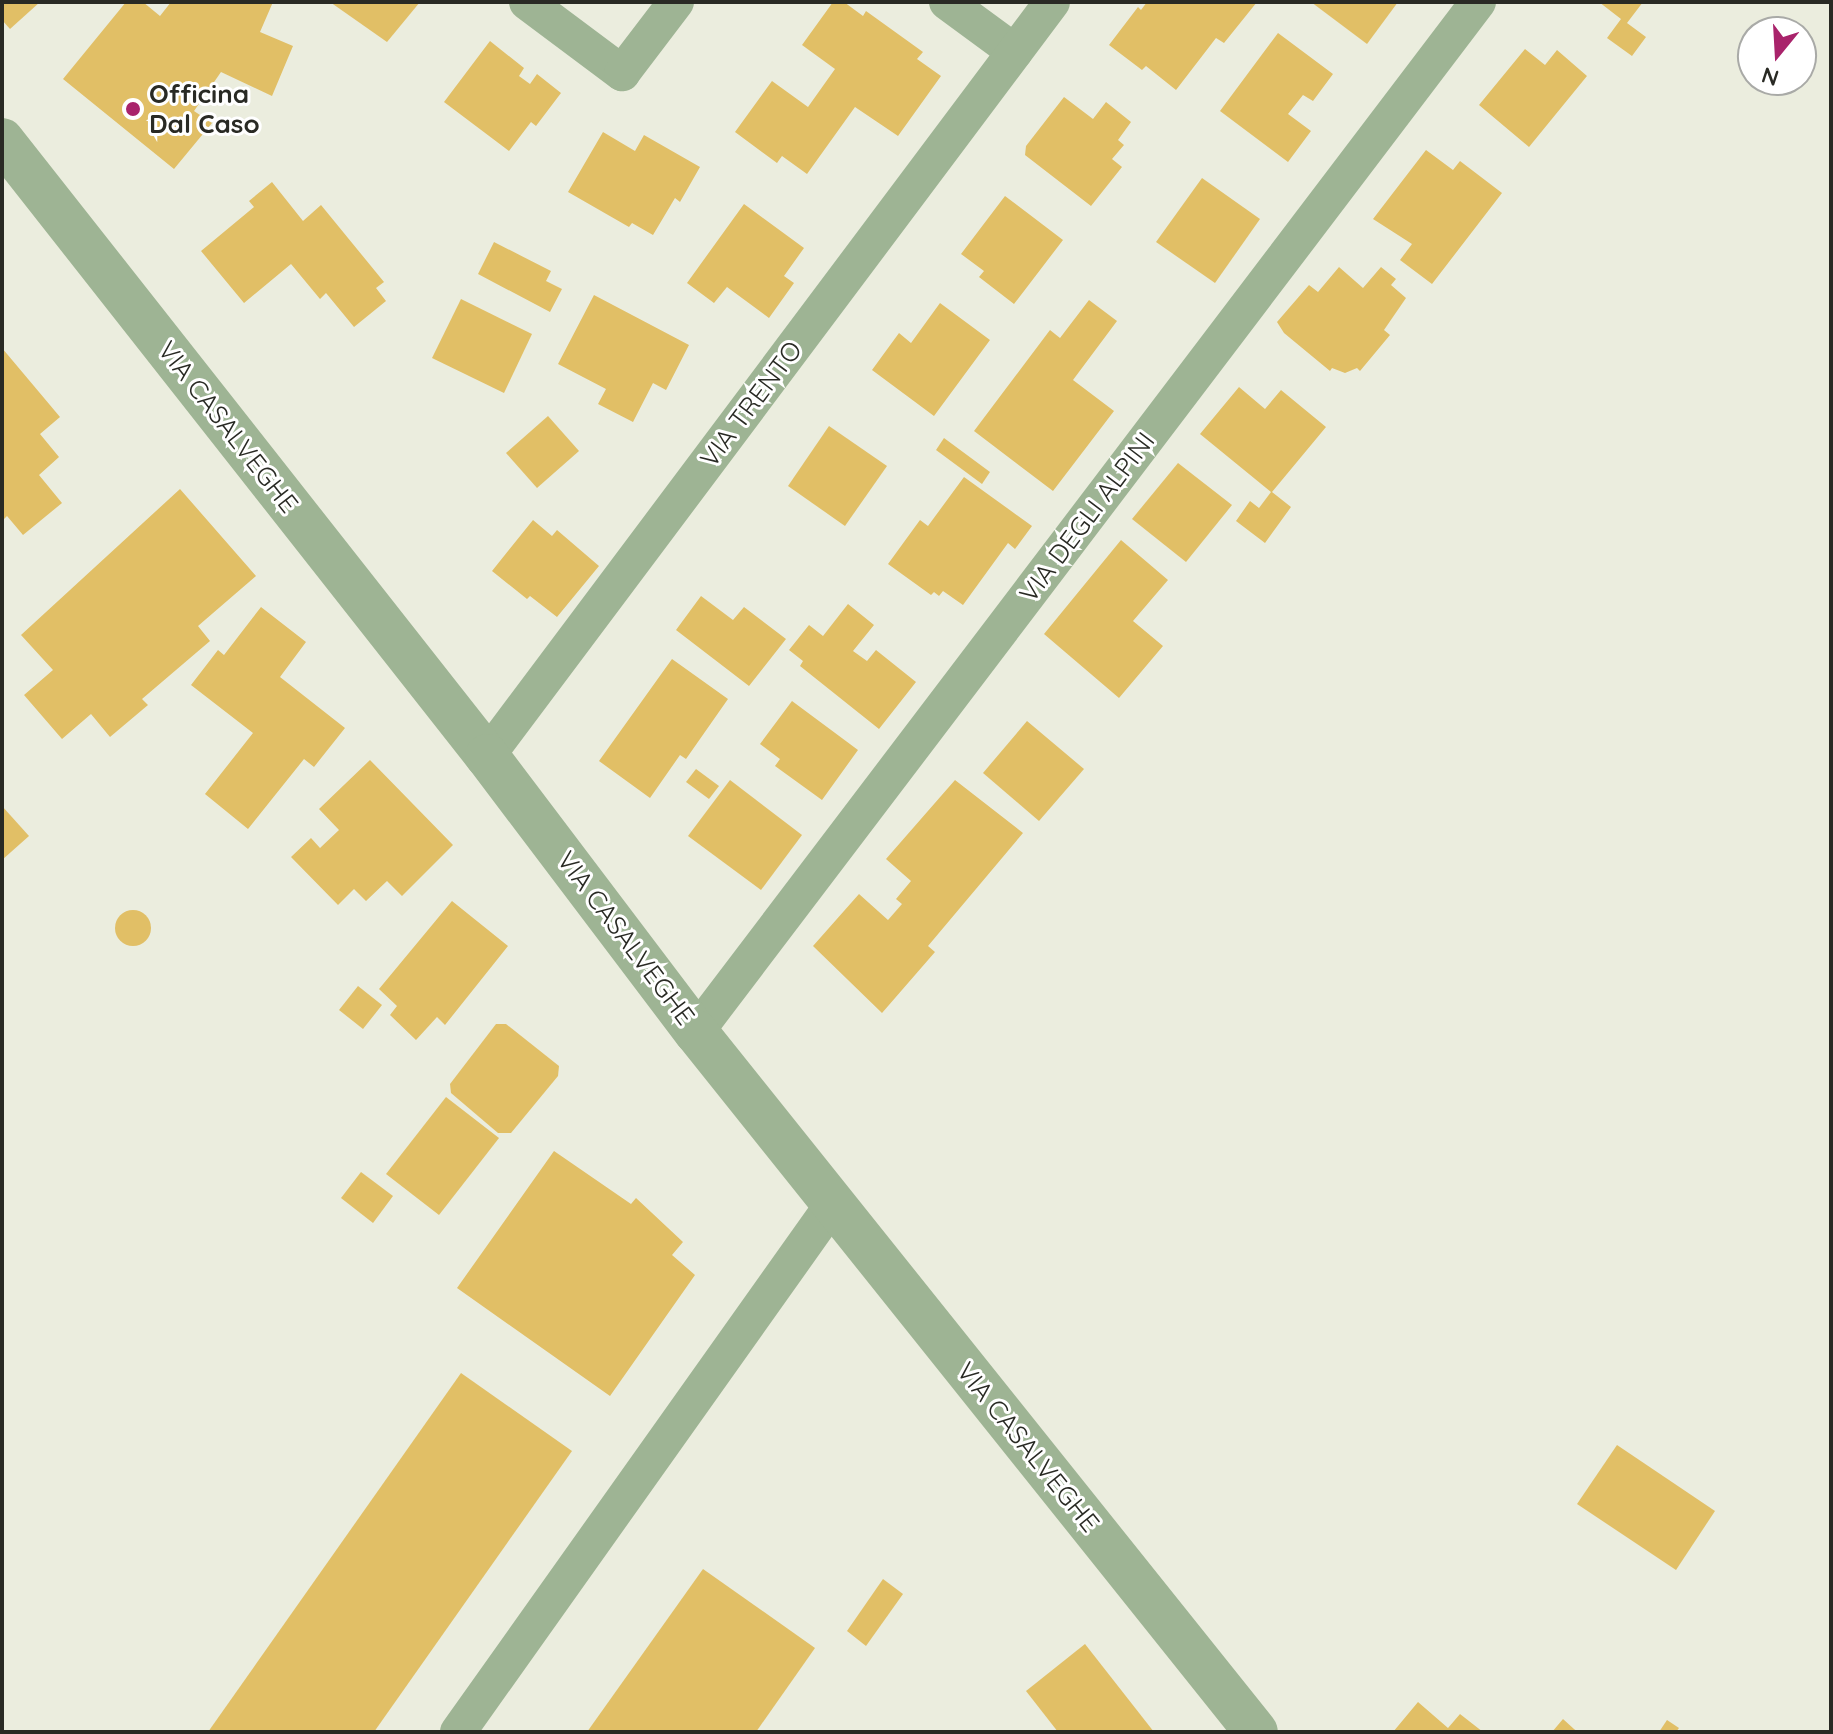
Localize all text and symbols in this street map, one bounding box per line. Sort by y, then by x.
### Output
north arrow [1737,16,1817,96]
text: N [1758,61,1782,93]
place label: Officina Dal Caso [149,78,260,140]
marker: Officina Dal Caso [124,100,142,118]
street label: VIA CASALVEGHE [151,335,305,519]
street label: VIA TRENTO [694,335,808,473]
street label: VIA DEGLI ALPINI [1013,426,1161,608]
street label: VIA CASALVEGHE [551,845,701,1031]
street label: VIA CASALVEGHE [950,1356,1106,1538]

